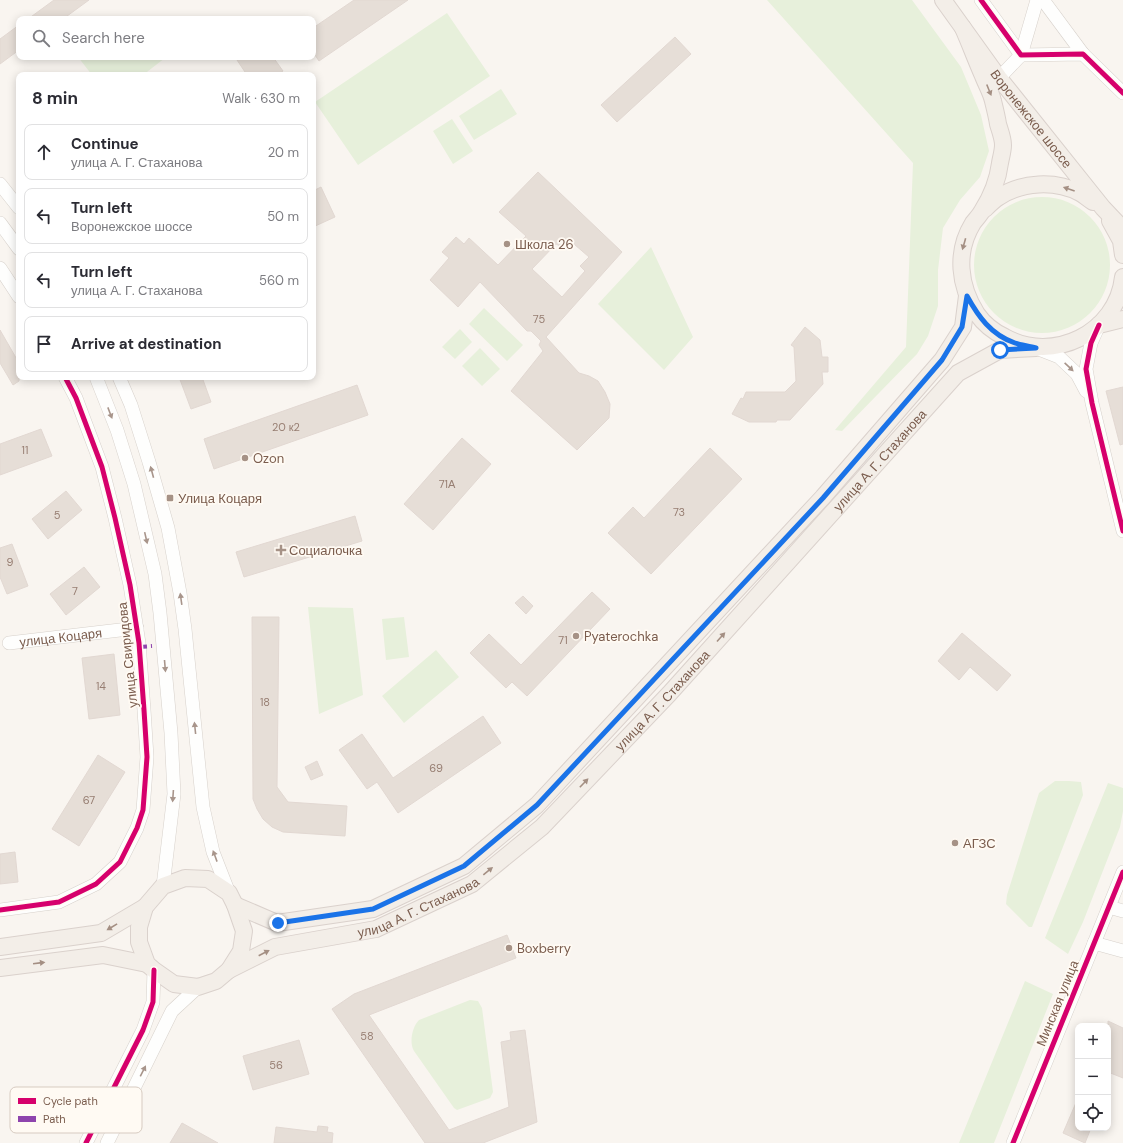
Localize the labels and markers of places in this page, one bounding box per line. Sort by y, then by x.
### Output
place label: Школа 26 [515,236,574,253]
marker: Школа 26 [502,239,512,249]
place label: Ozon [253,450,284,467]
marker: Ozon [240,453,250,463]
place label: Улица Коцаря [178,490,262,507]
marker: Улица Коцаря [165,493,175,503]
place label: Социалочка [289,542,363,559]
marker: Социалочка [276,545,286,555]
place label: Pyaterochka [584,628,658,645]
marker: Pyaterochka [571,631,581,641]
place label: АГЗС [963,835,996,852]
marker: АГЗС [950,838,960,848]
place label: Boxberry [517,940,571,957]
marker: Boxberry [504,943,514,953]

